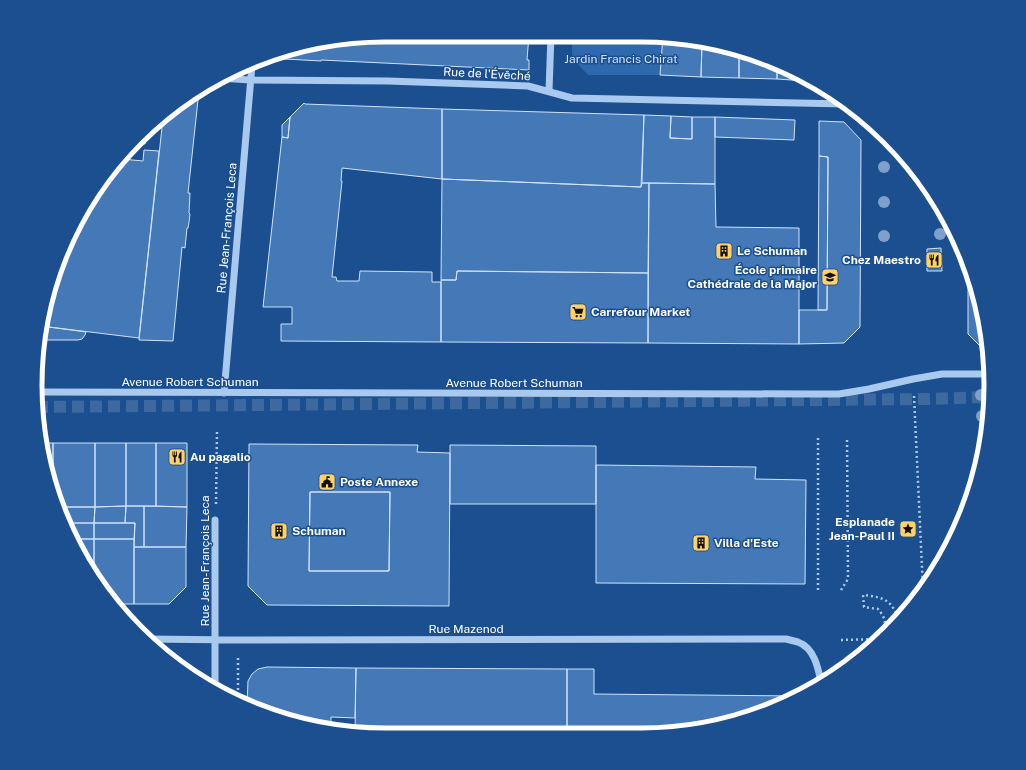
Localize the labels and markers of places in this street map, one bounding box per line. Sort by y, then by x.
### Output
building icon: Le Schuman [714,241,734,261]
place label: Le Schuman [737,244,807,258]
restaurant icon: Chez Maestro [924,250,944,270]
place label: Chez Maestro [842,253,921,267]
place label: École primaire Cathédrale de la Major [688,263,817,291]
school or university icon: École primaire Cathédrale de la Major [820,267,840,287]
supermarket icon: Carrefour Market [568,302,588,322]
place label: Carrefour Market [591,305,690,319]
restaurant icon: Au pagalio [167,447,187,467]
place label: Au pagalio [190,450,251,464]
public building icon: Poste Annexe [317,472,337,492]
place label: Poste Annexe [340,475,418,489]
place label: Esplanade Jean-Paul II [829,515,895,543]
place icon: Esplanade Jean-Paul II [898,519,918,539]
building icon: Schuman [269,521,289,541]
place label: Schuman [292,524,346,538]
building icon: Villa d'Este [691,533,711,553]
place label: Villa d'Este [714,536,779,550]

